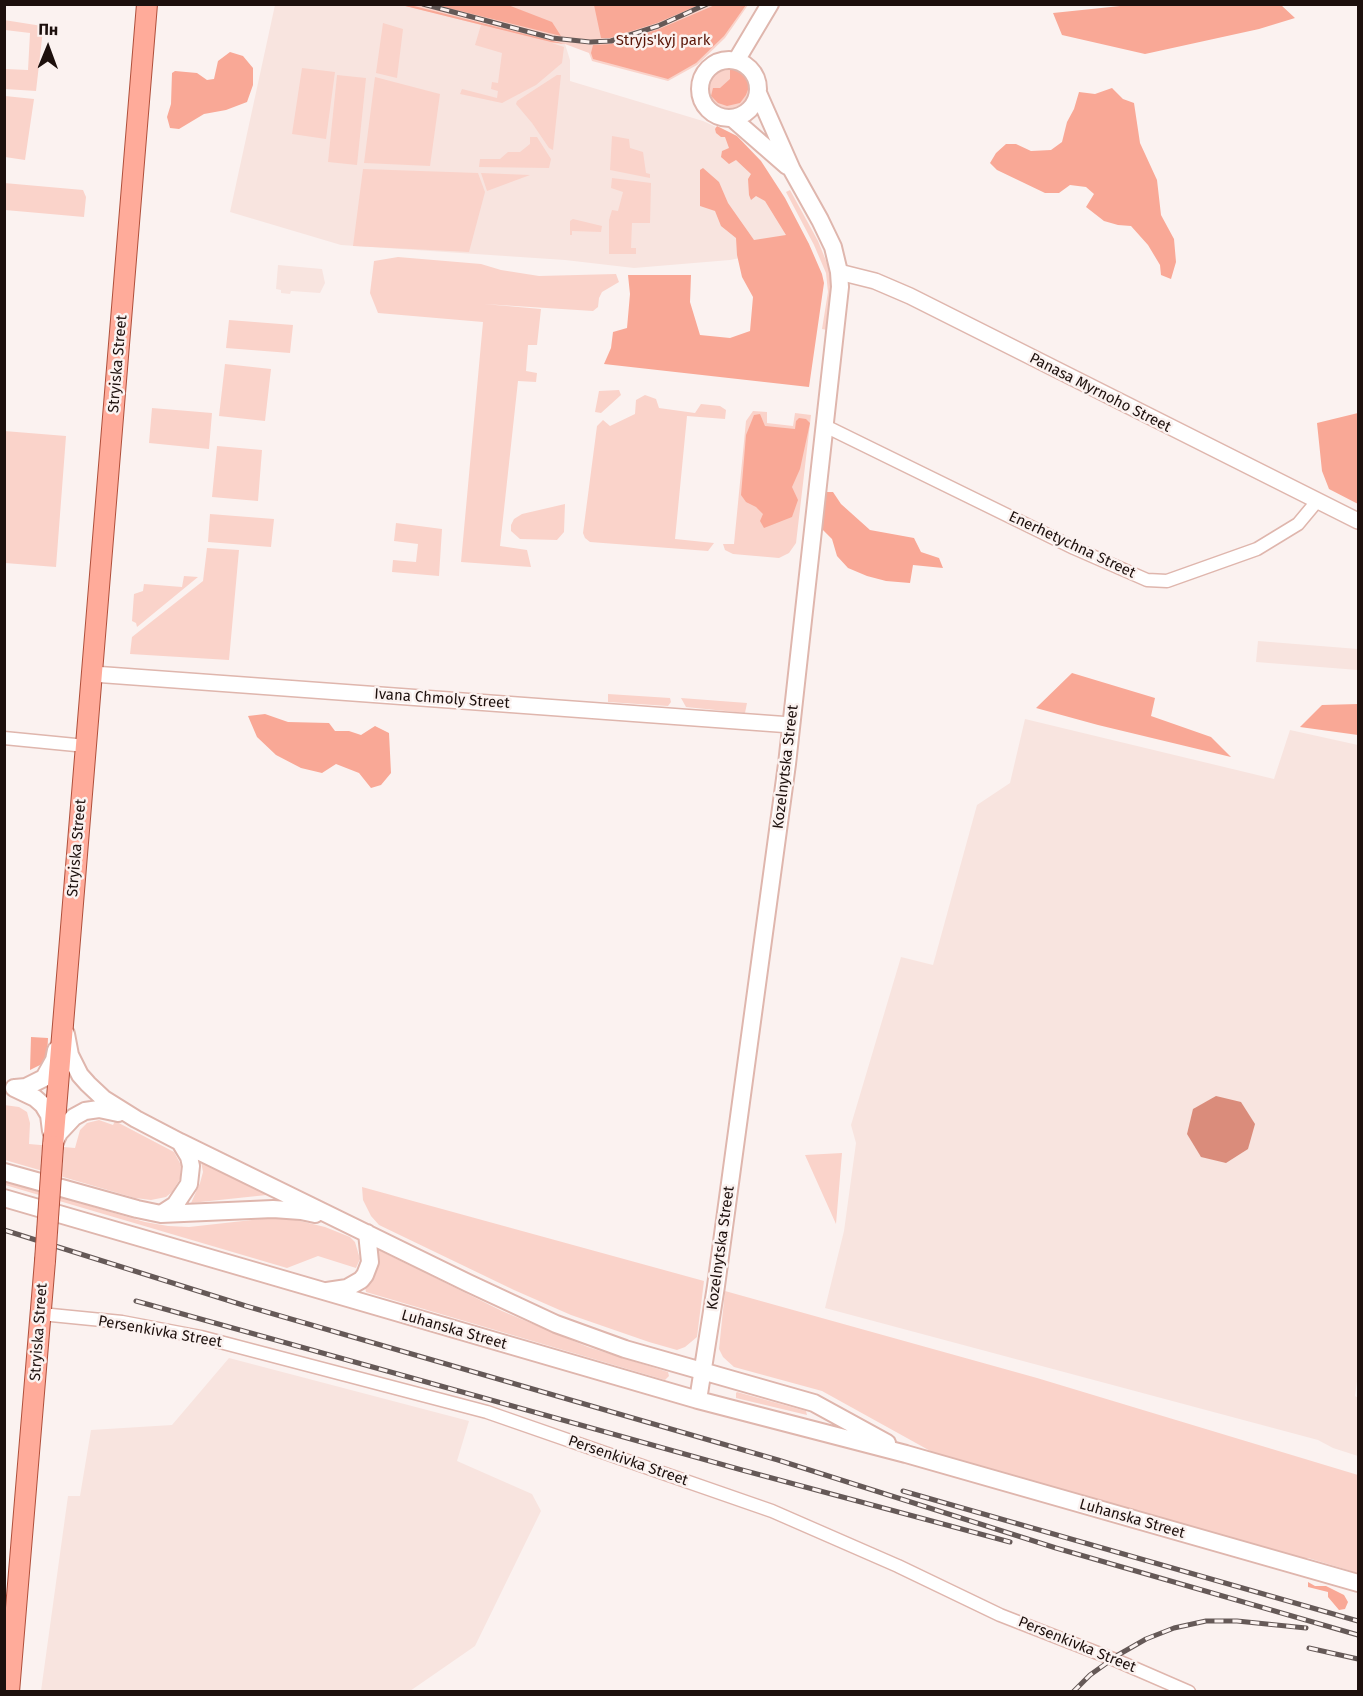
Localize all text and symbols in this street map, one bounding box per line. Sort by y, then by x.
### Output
north arrow [18,18,78,78]
text: Пн [38,20,58,39]
park label: Stryjs'kyj park [616,32,710,50]
street label: Stryiska Street [105,314,131,414]
street label: Panasa Myrnoho Street [1026,349,1174,437]
street label: Enerhetychna Street [1006,508,1138,582]
street label: Ivana Chmoly Street [374,685,510,713]
street label: Kozelnytska Street [769,704,803,830]
street label: Stryiska Street [64,798,90,898]
street label: Kozelnytska Street [703,1185,739,1311]
street label: Stryiska Street [27,1282,51,1382]
street label: Luhanska Street [399,1306,509,1354]
street label: Persenkivka Street [97,1312,223,1352]
street label: Persenkivka Street [566,1432,690,1490]
street label: Luhanska Street [1077,1495,1187,1543]
street label: Persenkivka Street [1015,1613,1139,1677]

